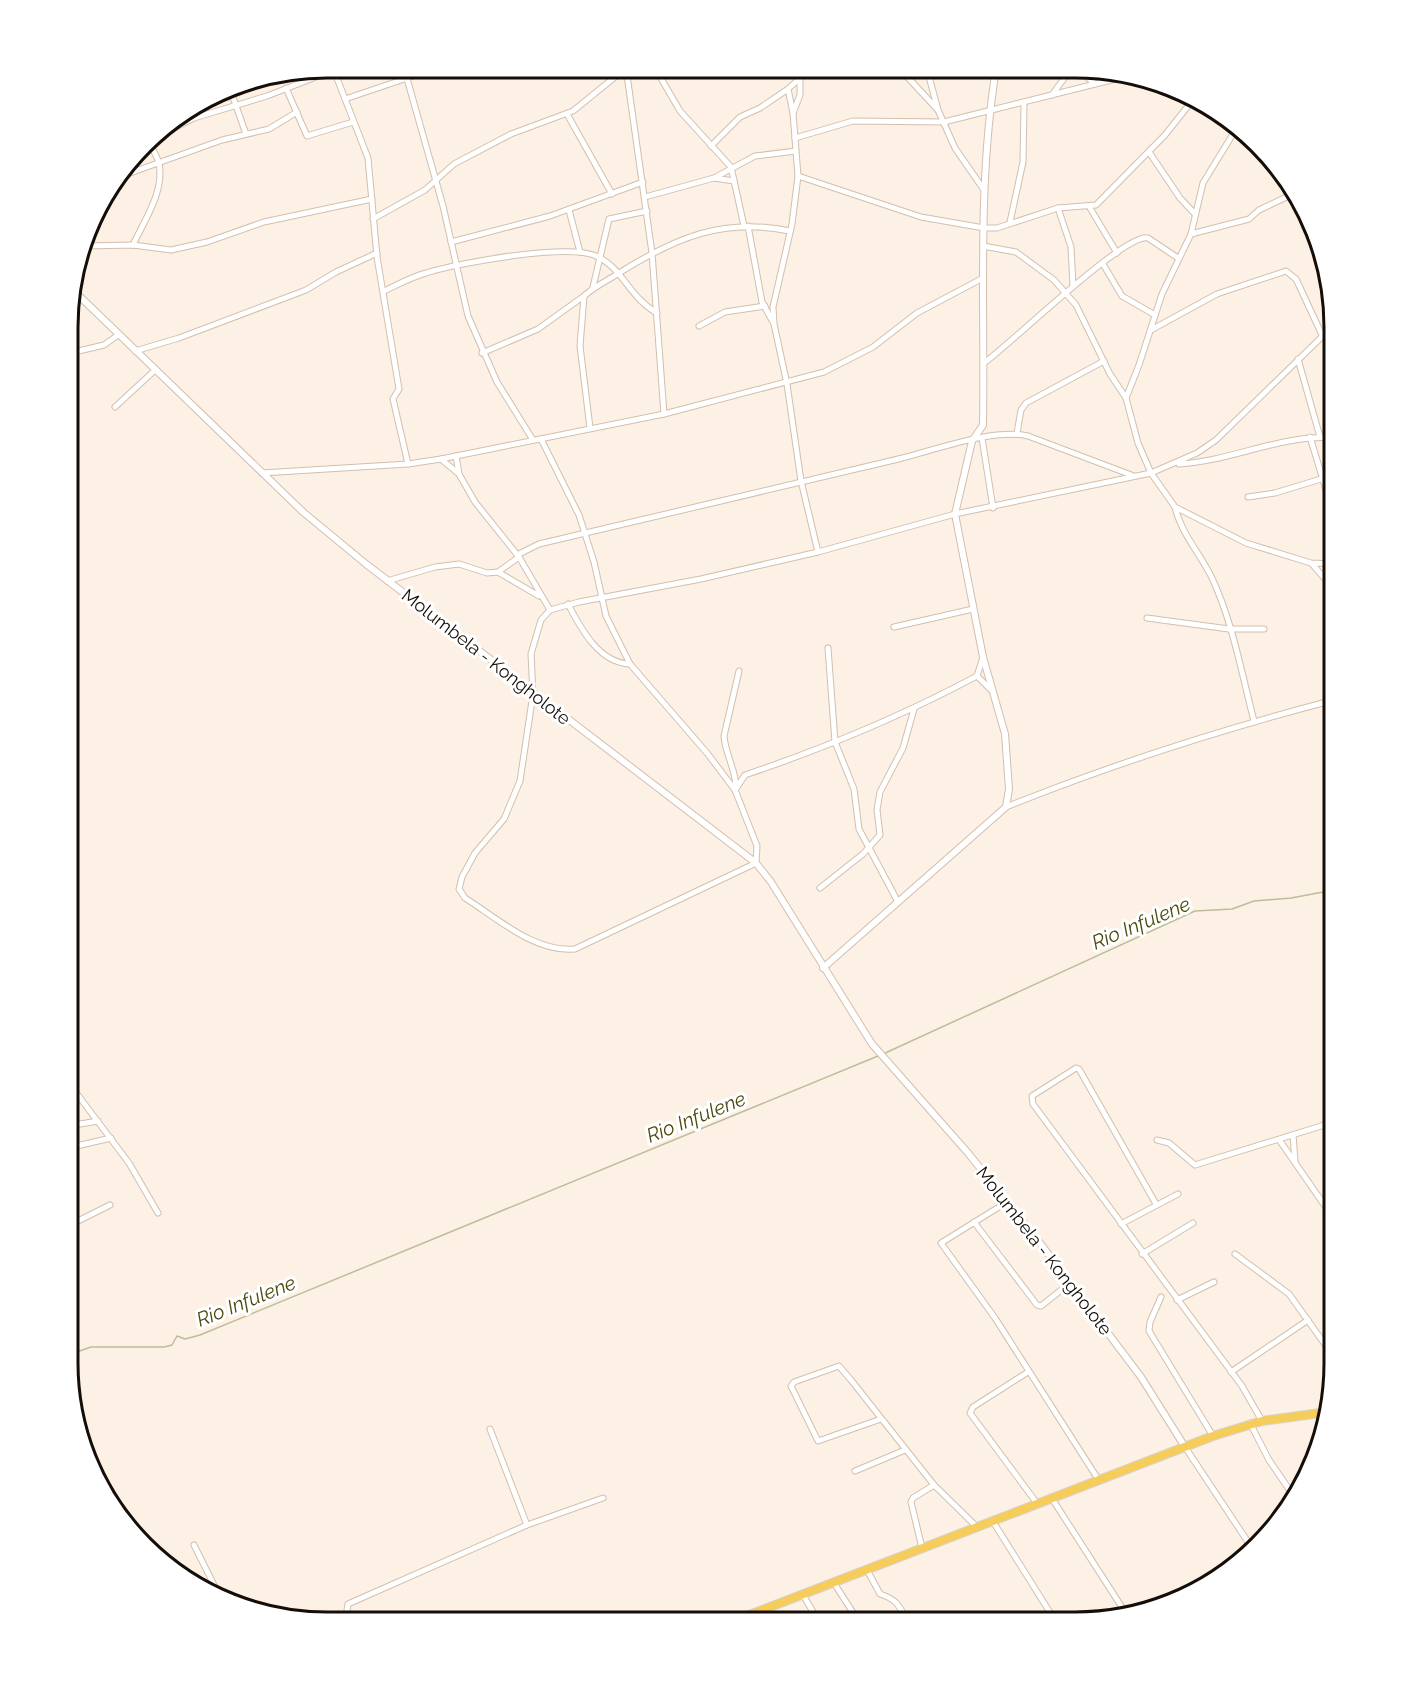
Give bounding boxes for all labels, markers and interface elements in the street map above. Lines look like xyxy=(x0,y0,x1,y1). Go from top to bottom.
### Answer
street label: Molumbela - Kongholote xyxy=(398,584,575,729)
water label: Rio Infulene xyxy=(1088,891,1194,955)
water label: Rio Infulene xyxy=(643,1086,749,1148)
street label: Molumbela - Kongholote xyxy=(972,1162,1117,1339)
water label: Rio Infulene xyxy=(193,1270,299,1332)

